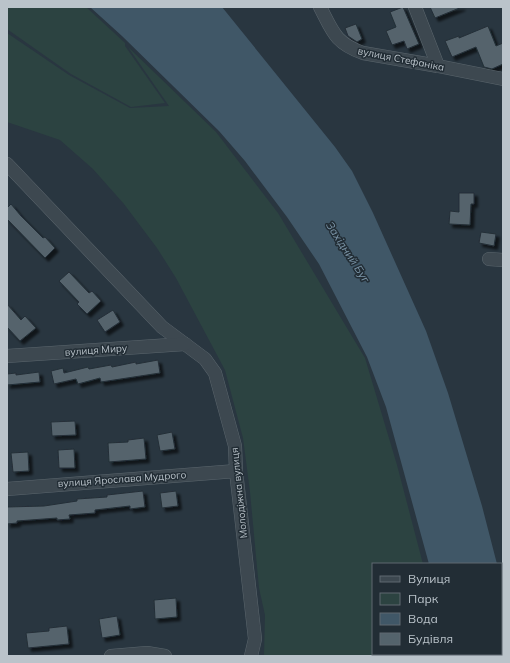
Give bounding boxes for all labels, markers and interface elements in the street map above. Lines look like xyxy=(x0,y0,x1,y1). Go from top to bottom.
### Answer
street label: вулиця Стефаніка xyxy=(357,44,445,74)
water label: Західний Буг xyxy=(323,219,374,286)
street label: вулиця Миру xyxy=(64,341,128,359)
street label: Молодіжна вулиця xyxy=(228,447,250,539)
street label: вулиця Ярослава Мудрого xyxy=(57,468,187,490)
legend xyxy=(372,563,502,655)
text: Вулиця xyxy=(408,571,450,586)
text: Парк xyxy=(408,591,439,606)
text: Вода xyxy=(408,611,438,626)
text: Будівля xyxy=(408,631,453,646)

